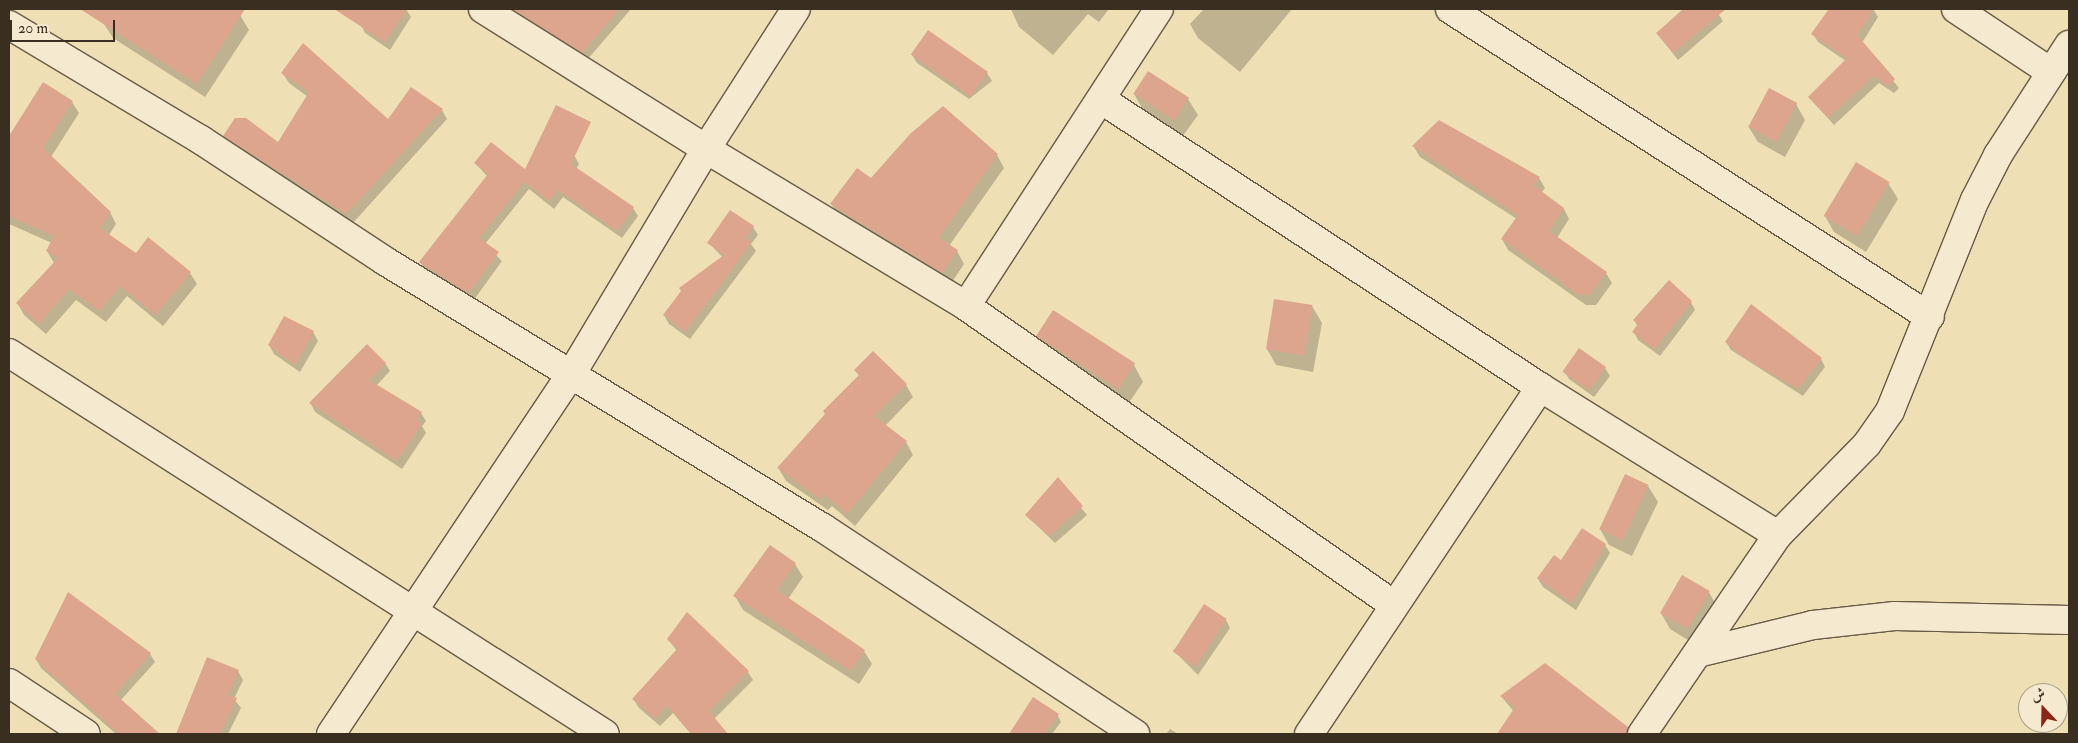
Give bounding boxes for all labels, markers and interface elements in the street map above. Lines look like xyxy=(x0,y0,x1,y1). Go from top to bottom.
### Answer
scale bar xyxy=(12,10,118,42)
text: 20 m xyxy=(18,19,48,38)
north arrow xyxy=(2018,683,2068,733)
text: ش xyxy=(2028,684,2047,705)

